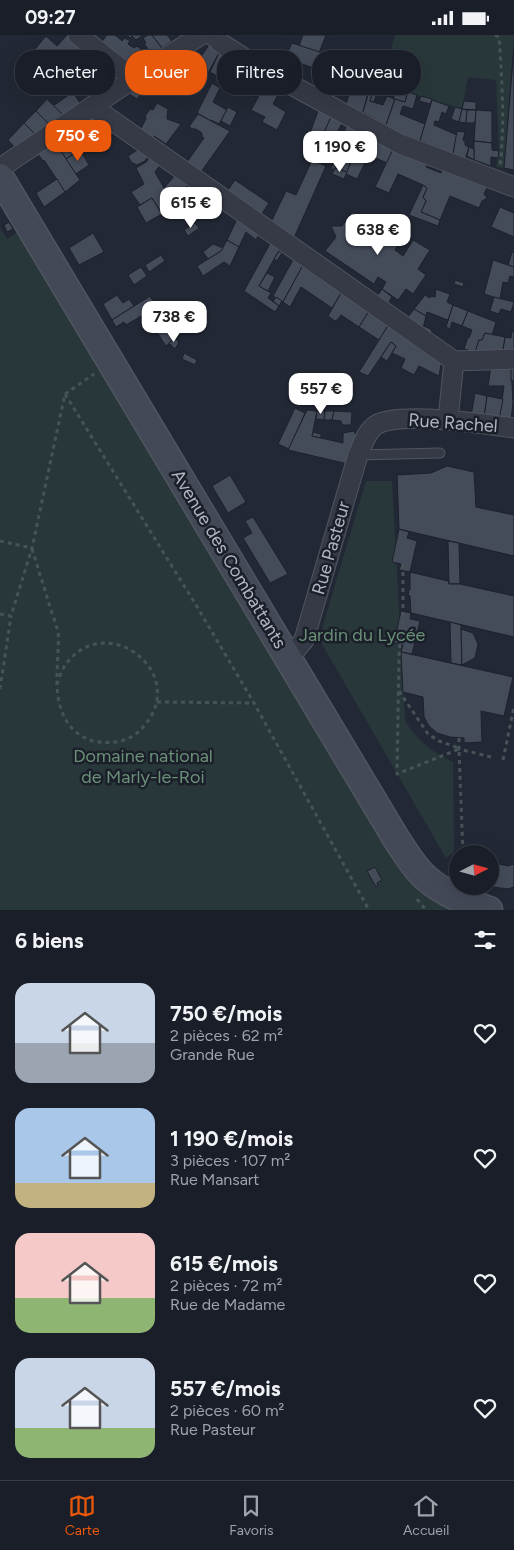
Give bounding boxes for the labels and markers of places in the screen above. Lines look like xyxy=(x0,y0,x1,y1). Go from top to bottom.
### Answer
pin: 750 € xyxy=(43,119,113,162)
pin: 1 190 € xyxy=(294,131,386,173)
pin: 615 € xyxy=(156,187,226,229)
pin: 638 € xyxy=(343,213,413,256)
pin: 738 € xyxy=(139,301,209,343)
pin: 557 € xyxy=(286,373,356,415)

